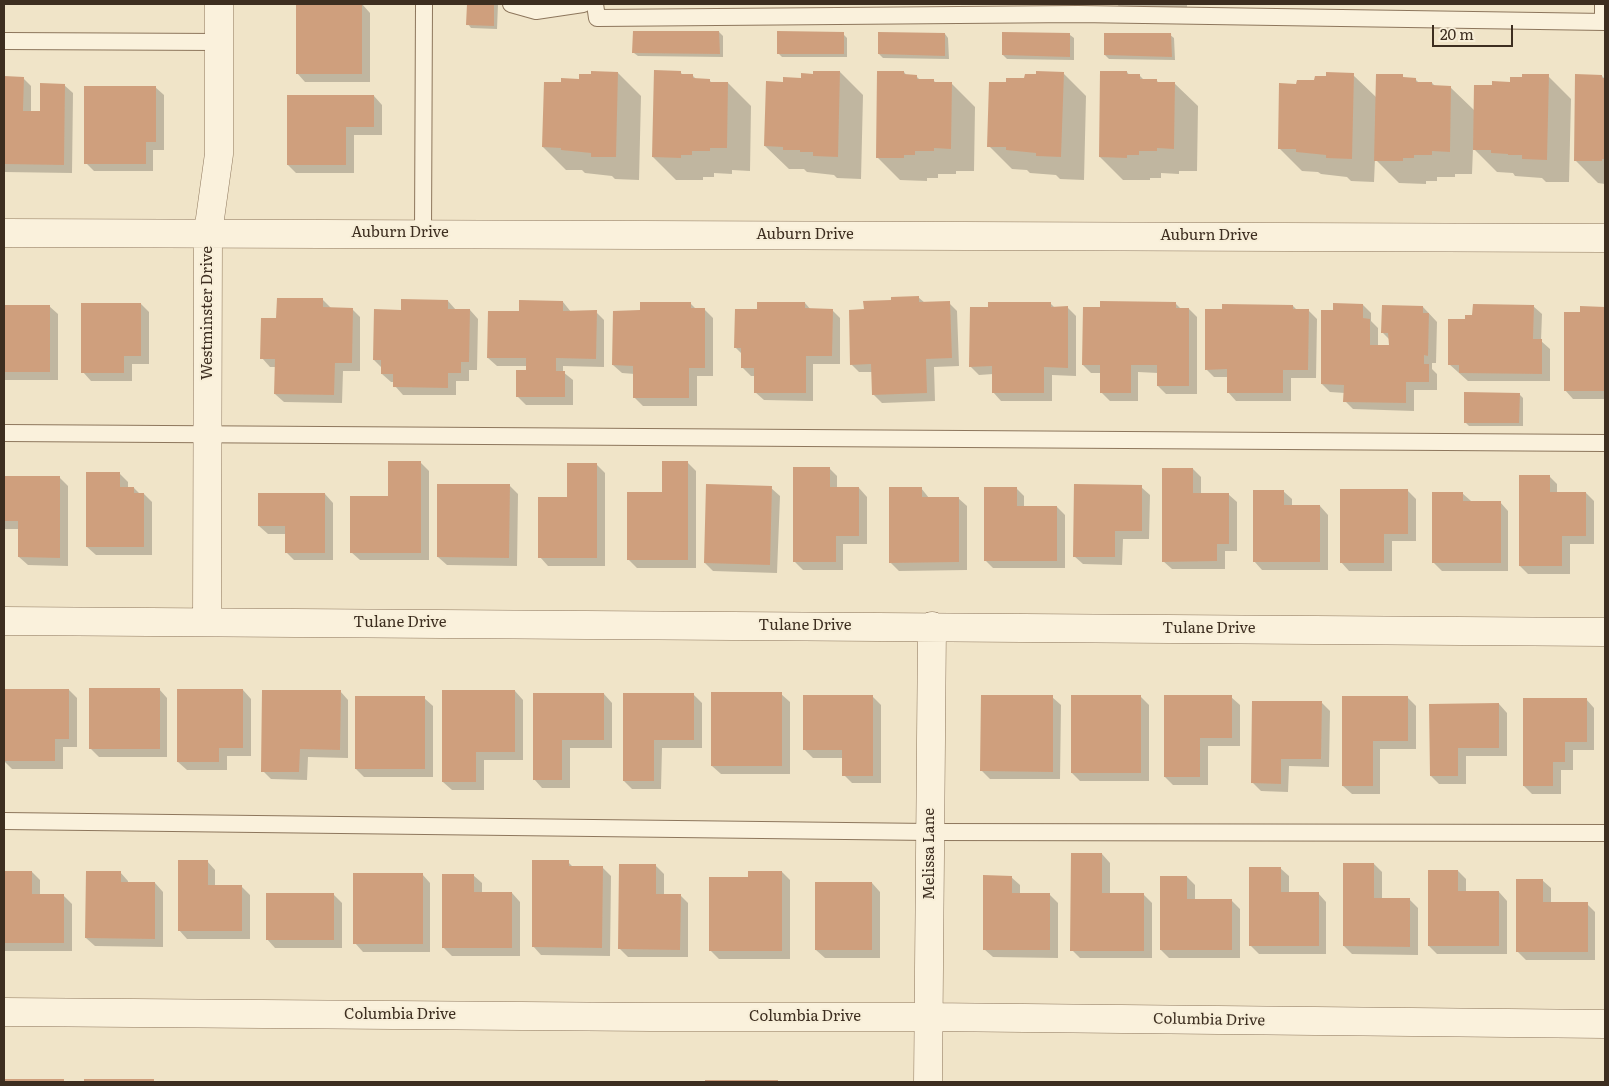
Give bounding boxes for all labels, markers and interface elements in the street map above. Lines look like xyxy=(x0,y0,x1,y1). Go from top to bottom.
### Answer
scale bar xyxy=(1434,15,1515,47)
text: 20 m xyxy=(1440,22,1474,45)
street label: Auburn Drive xyxy=(351,224,449,242)
street label: Auburn Drive xyxy=(756,226,854,244)
street label: Auburn Drive xyxy=(1160,227,1258,245)
street label: Westminster Drive xyxy=(199,246,217,380)
street label: Tulane Drive xyxy=(353,614,447,632)
street label: Tulane Drive xyxy=(758,617,852,635)
street label: Tulane Drive xyxy=(1162,620,1256,638)
street label: Melissa Lane xyxy=(921,808,939,900)
street label: Columbia Drive xyxy=(344,1006,456,1024)
street label: Columbia Drive xyxy=(749,1008,861,1026)
street label: Columbia Drive xyxy=(1153,1010,1265,1030)

